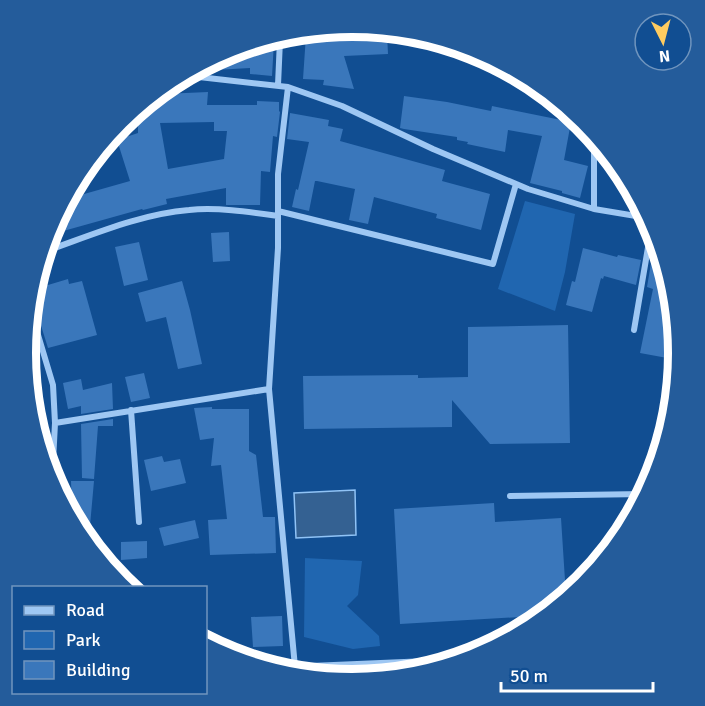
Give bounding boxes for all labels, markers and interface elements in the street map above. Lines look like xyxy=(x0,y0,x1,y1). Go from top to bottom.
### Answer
north arrow xyxy=(633,12,693,72)
text: N xyxy=(658,45,671,66)
legend xyxy=(12,586,207,694)
text: Road xyxy=(66,599,105,621)
text: Park xyxy=(66,629,101,651)
scale bar xyxy=(501,655,652,693)
text: Building xyxy=(66,659,130,681)
text: 50 m xyxy=(510,665,548,687)

